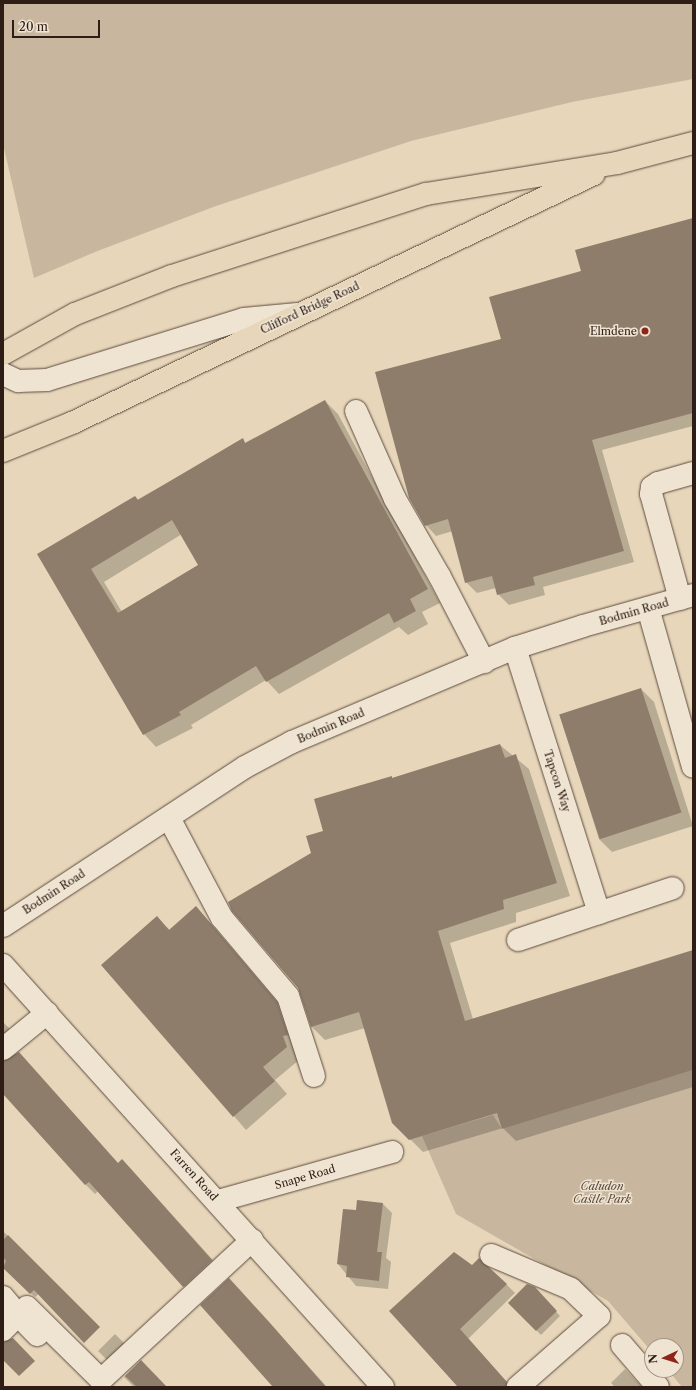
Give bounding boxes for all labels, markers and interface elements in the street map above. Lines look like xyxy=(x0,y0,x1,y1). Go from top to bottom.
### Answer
scale bar xyxy=(14,12,102,38)
text: 20 m xyxy=(19,19,48,34)
street label: Clifford Bridge Road xyxy=(258,279,362,337)
place label: Elmdene xyxy=(590,324,637,338)
marker: Elmdene xyxy=(640,326,650,336)
street label: Bodmin Road xyxy=(598,596,670,628)
street label: Bodmin Road xyxy=(295,706,367,746)
street label: Tapcon Way xyxy=(541,748,573,814)
street label: Bodmin Road xyxy=(20,867,88,917)
street label: Farren Road xyxy=(167,1146,221,1204)
street label: Snape Road xyxy=(273,1162,337,1192)
park label: Caludon Castle Park xyxy=(573,1180,631,1206)
north arrow xyxy=(644,1338,684,1378)
text: N xyxy=(646,1354,660,1364)

